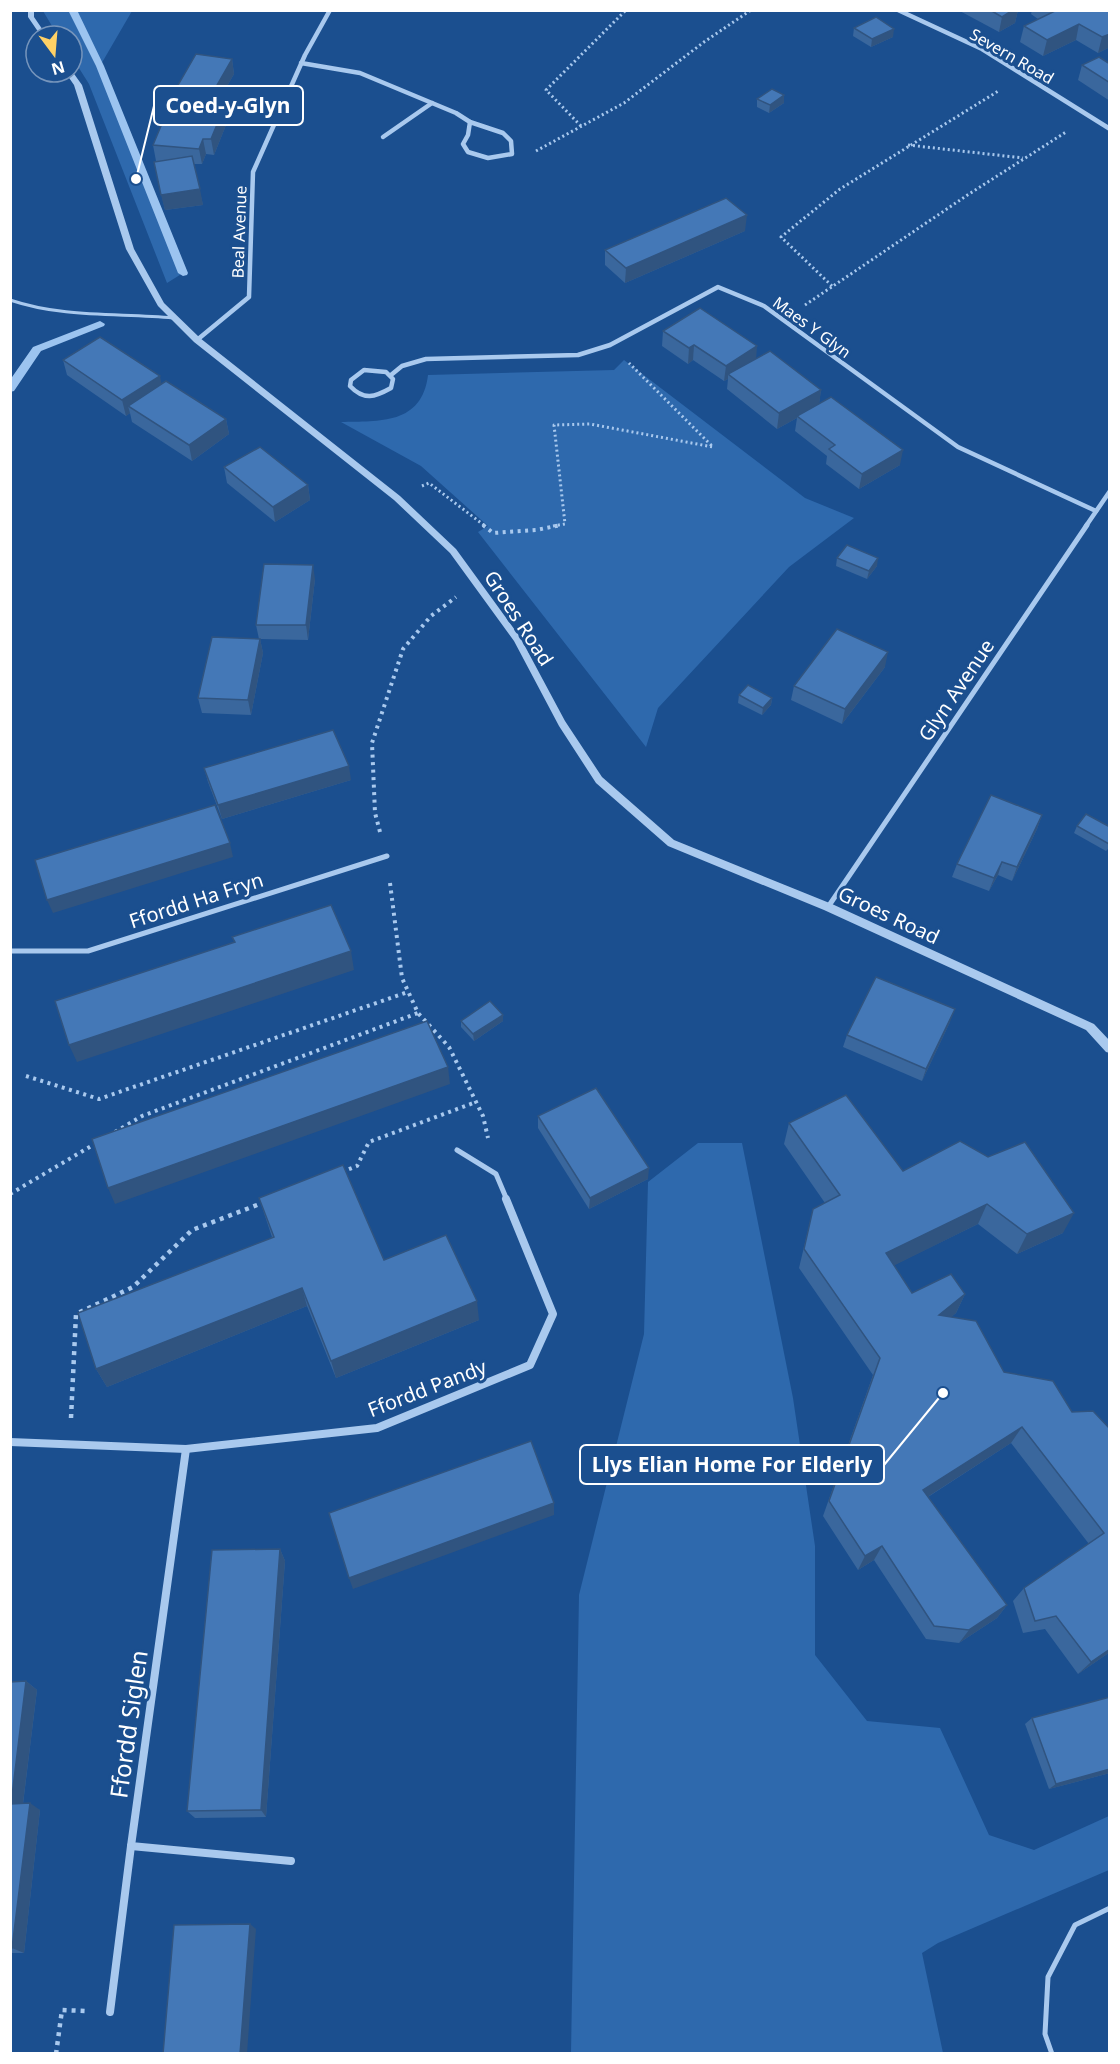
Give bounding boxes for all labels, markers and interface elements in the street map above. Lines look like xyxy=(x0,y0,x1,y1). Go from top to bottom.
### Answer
street label: Severn Road xyxy=(966,23,1058,89)
north arrow xyxy=(24,24,84,84)
text: N xyxy=(49,56,67,81)
callout: Coed-y-Glyn xyxy=(154,86,303,125)
text: Coed-y-Glyn xyxy=(166,91,290,119)
street label: Beal Avenue xyxy=(226,185,252,279)
street label: Maes Y Glyn xyxy=(769,291,855,363)
street label: Groes Road xyxy=(478,565,560,671)
street label: Glyn Avenue xyxy=(912,634,1000,746)
street label: Ffordd Ha Fryn xyxy=(126,866,266,934)
street label: Groes Road xyxy=(834,880,944,950)
street label: Ffordd Pandy xyxy=(364,1353,491,1423)
callout: Llys Elian Home For Elderly xyxy=(580,1445,884,1484)
text: Llys Elian Home For Elderly xyxy=(592,1450,872,1478)
street label: Ffordd Siglen xyxy=(101,1648,155,1800)

